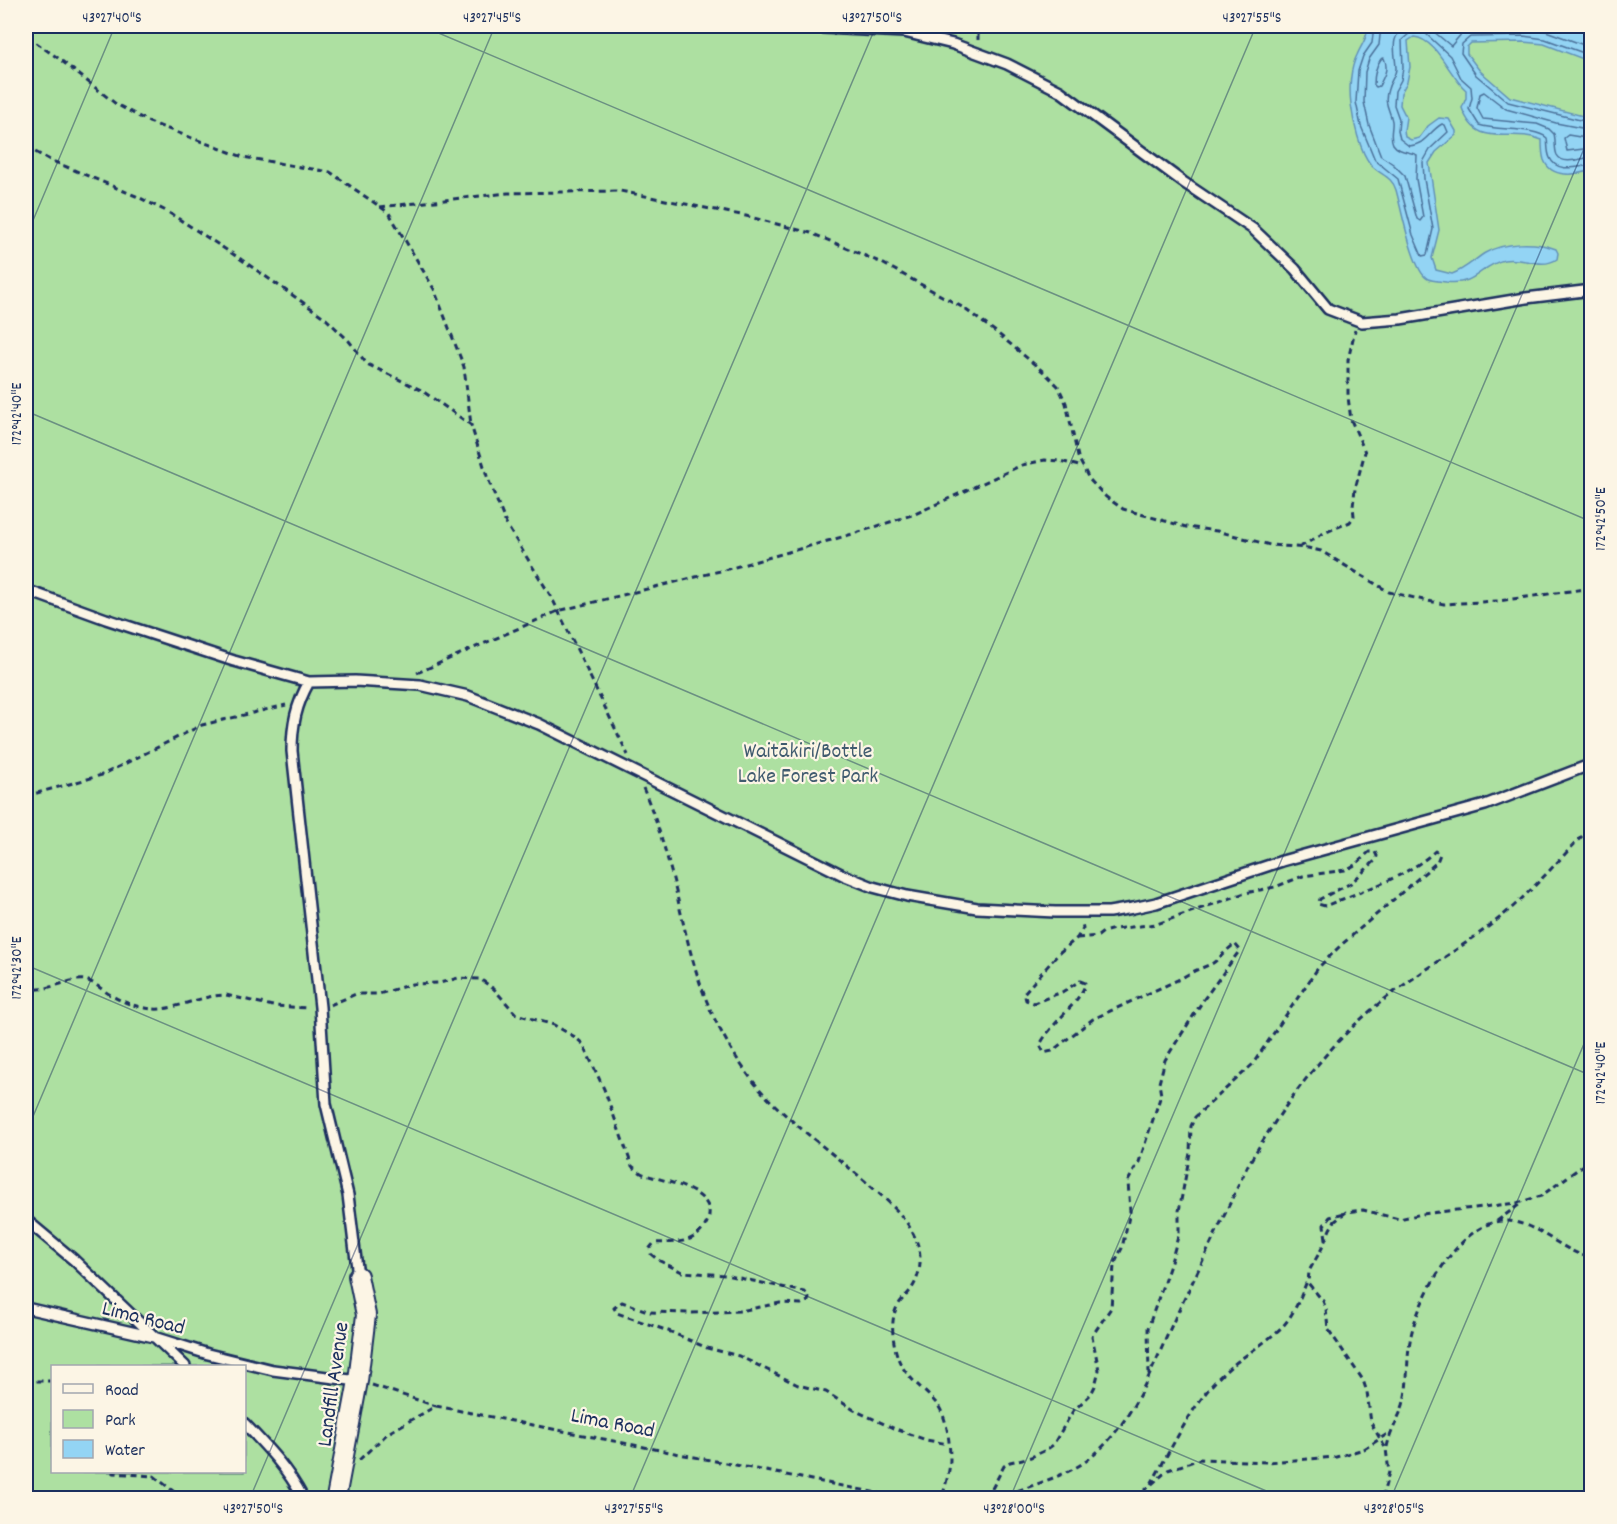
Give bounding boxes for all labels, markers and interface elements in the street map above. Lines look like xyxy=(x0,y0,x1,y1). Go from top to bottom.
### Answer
text: 43°27'40"S xyxy=(82,8,142,30)
text: 43°27'45"S xyxy=(463,8,521,30)
text: 43°27'50"S xyxy=(842,8,902,30)
text: 43°27'55"S xyxy=(1223,8,1281,30)
text: 172°42'40"E xyxy=(7,382,29,445)
text: 172°42'50"E xyxy=(1591,487,1613,551)
park label: Waitākiri/Bottle Lake Forest Park xyxy=(738,737,878,793)
text: 172°42'30"E xyxy=(7,936,29,1000)
text: 172°42'40"E xyxy=(1591,1041,1613,1104)
street label: Lima Road xyxy=(98,1294,188,1345)
street label: Landfill Avenue xyxy=(310,1320,359,1449)
legend xyxy=(51,1365,246,1473)
text: Road xyxy=(105,1379,139,1404)
street label: Lima Road xyxy=(568,1401,657,1448)
text: Park xyxy=(105,1409,136,1434)
text: Water xyxy=(105,1439,145,1464)
text: 43°27'50"S xyxy=(223,1499,283,1521)
text: 43°27'55"S xyxy=(605,1499,663,1521)
text: 43°28'00"S xyxy=(983,1499,1045,1521)
text: 43°28'05"S xyxy=(1364,1499,1424,1521)

